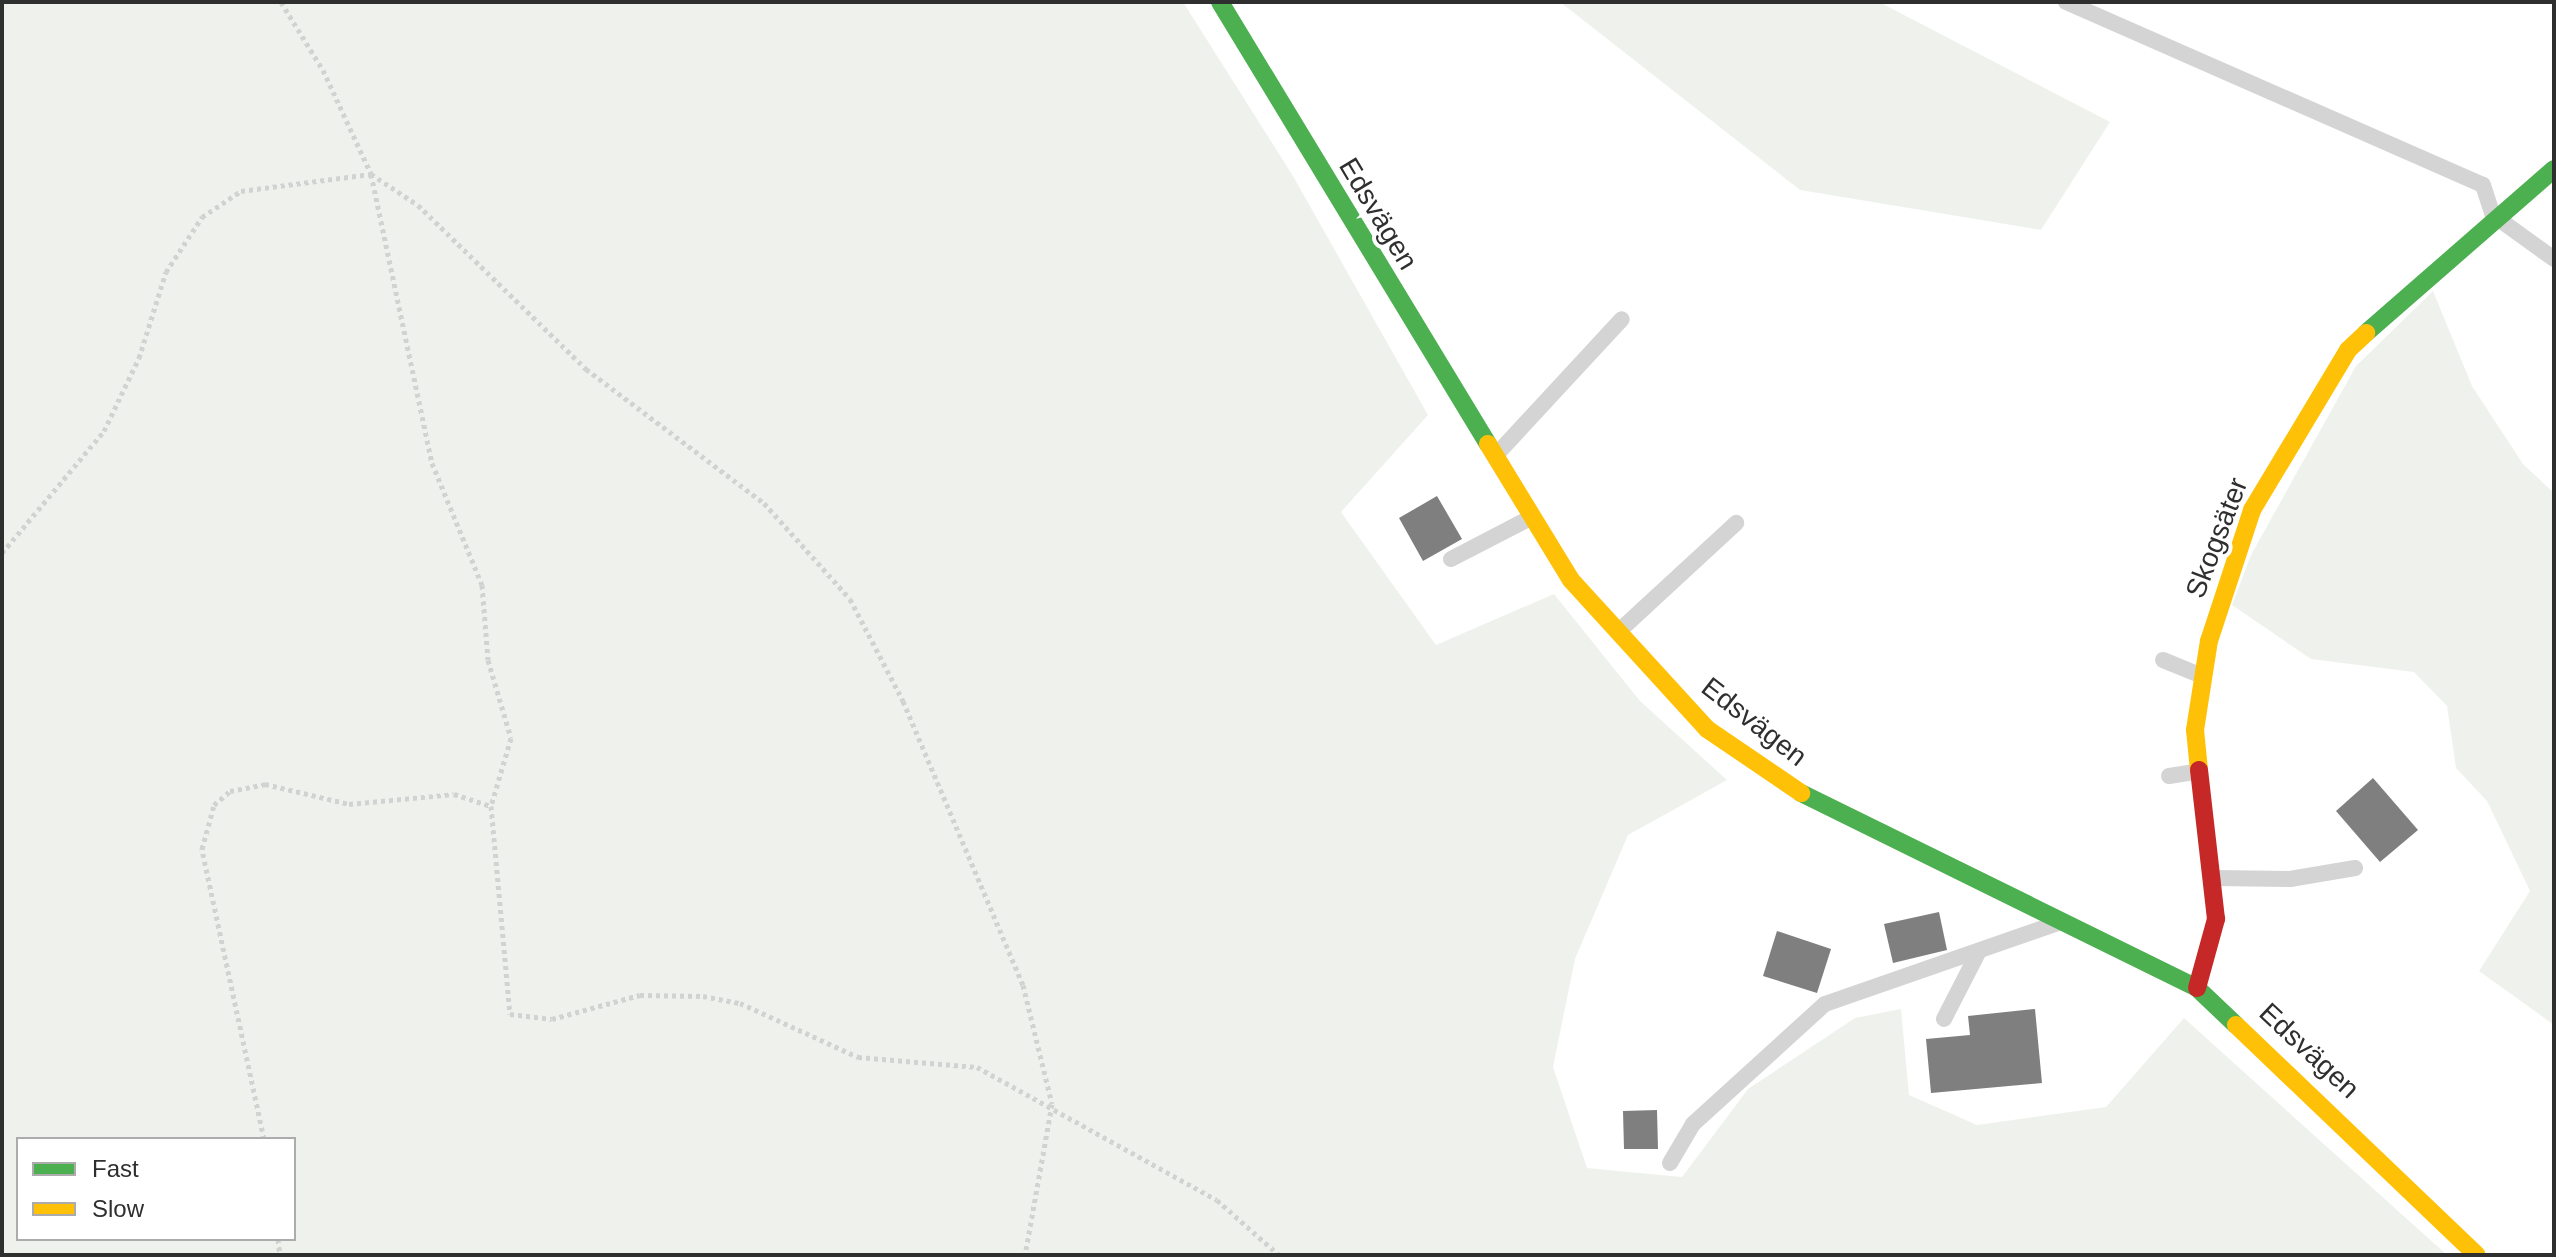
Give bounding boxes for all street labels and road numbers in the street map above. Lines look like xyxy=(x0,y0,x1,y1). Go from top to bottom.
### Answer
street label: Edsvägen xyxy=(1332,152,1424,276)
street label: Skogsäter xyxy=(2179,473,2255,603)
street label: Edsvägen xyxy=(1695,670,1813,774)
street label: Edsvägen xyxy=(2252,996,2366,1106)

